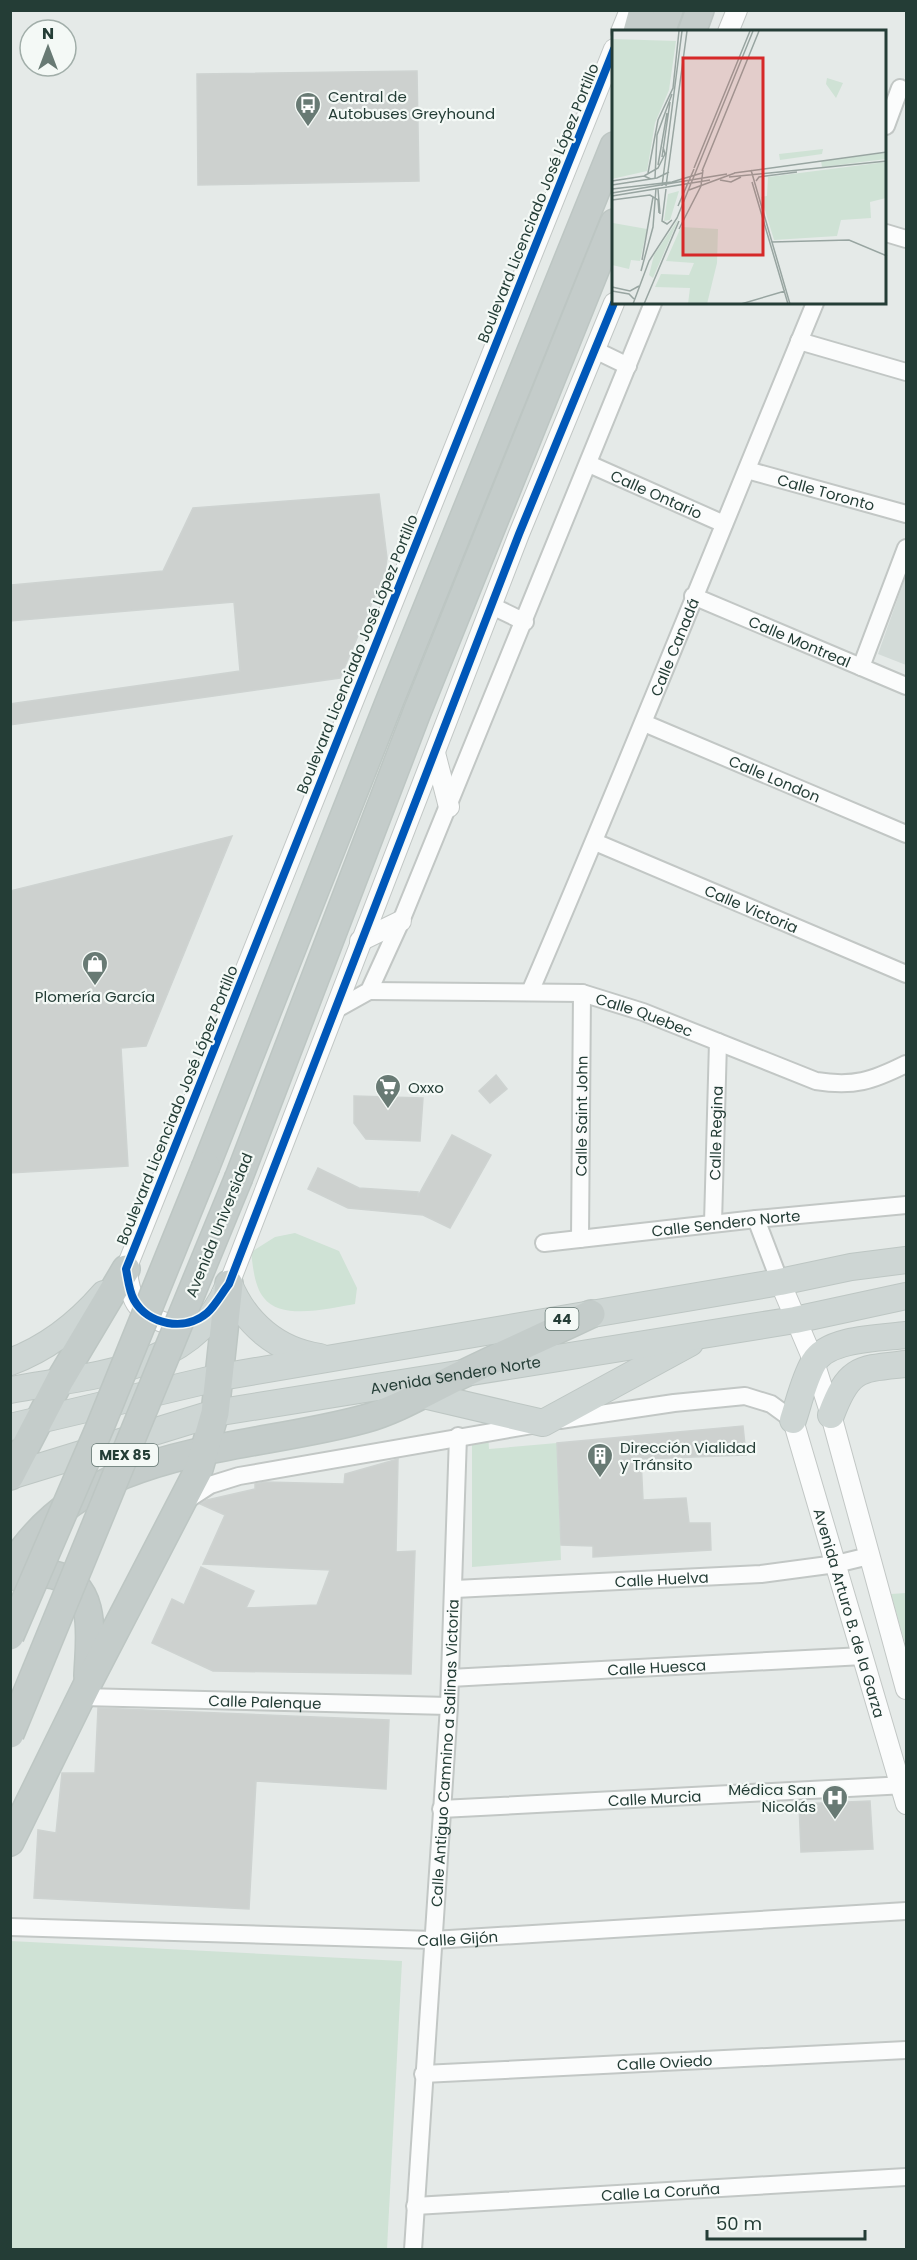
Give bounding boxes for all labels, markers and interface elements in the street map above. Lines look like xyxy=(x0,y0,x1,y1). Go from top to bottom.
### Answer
north arrow xyxy=(18,18,78,78)
text: N xyxy=(42,22,54,45)
inset map xyxy=(612,30,887,304)
street label: Boulevard Licenciado José López Portillo xyxy=(472,60,604,346)
place label: Central de Autobuses Greyhound xyxy=(328,86,495,124)
bus stop icon: Central de Autobuses Greyhound xyxy=(293,90,323,128)
street label: Calle Ontario xyxy=(607,464,706,524)
street label: Calle Toronto xyxy=(775,468,877,515)
street label: Boulevard Licenciado José López Portillo xyxy=(291,511,423,797)
street label: Calle Canadá xyxy=(645,595,704,699)
street label: Calle Montreal xyxy=(746,610,854,672)
street label: Calle London xyxy=(726,750,824,807)
street label: Calle Victoria xyxy=(701,879,802,938)
shop icon: Plomería García xyxy=(80,949,110,987)
street label: Boulevard Licenciado José López Portillo xyxy=(111,962,243,1248)
place label: Plomería García xyxy=(35,986,155,1007)
street label: Calle Quebec xyxy=(593,987,696,1041)
street label: Calle Saint John xyxy=(570,1055,592,1177)
supermarket icon: Oxxo xyxy=(373,1072,403,1110)
place label: Oxxo xyxy=(408,1077,444,1098)
street label: Calle Regina xyxy=(704,1086,727,1181)
street label: Avenida Universidad xyxy=(180,1150,258,1300)
street label: Calle Sendero Norte xyxy=(650,1204,801,1241)
road number: 44 xyxy=(546,1308,578,1330)
street label: Avenida Sendero Norte xyxy=(369,1350,542,1398)
place label: Dirección Vialidad y Tránsito xyxy=(620,1437,756,1475)
building icon: Dirección Vialidad y Tránsito xyxy=(585,1441,615,1479)
road number: MEX 85 xyxy=(92,1444,158,1466)
street label: Avenida Arturo B. de la Garza xyxy=(809,1505,891,1720)
street label: Calle Huelva xyxy=(614,1566,709,1592)
street label: Calle Antiguo Camnino a Salinas Victoria xyxy=(425,1599,463,1907)
street label: Calle Huesca xyxy=(607,1654,707,1680)
street label: Calle Palenque xyxy=(208,1690,322,1713)
place label: Médica San Nicolás xyxy=(728,1779,816,1817)
hospital icon: Médica San Nicolás xyxy=(820,1783,850,1821)
street label: Calle Murcia xyxy=(607,1785,702,1811)
street label: Calle Gijón xyxy=(417,1926,499,1951)
street label: Calle Oviedo xyxy=(617,2049,713,2075)
street label: Calle La Coruña xyxy=(600,2177,721,2205)
scale bar xyxy=(707,2203,864,2241)
text: 50 m xyxy=(716,2211,762,2236)

